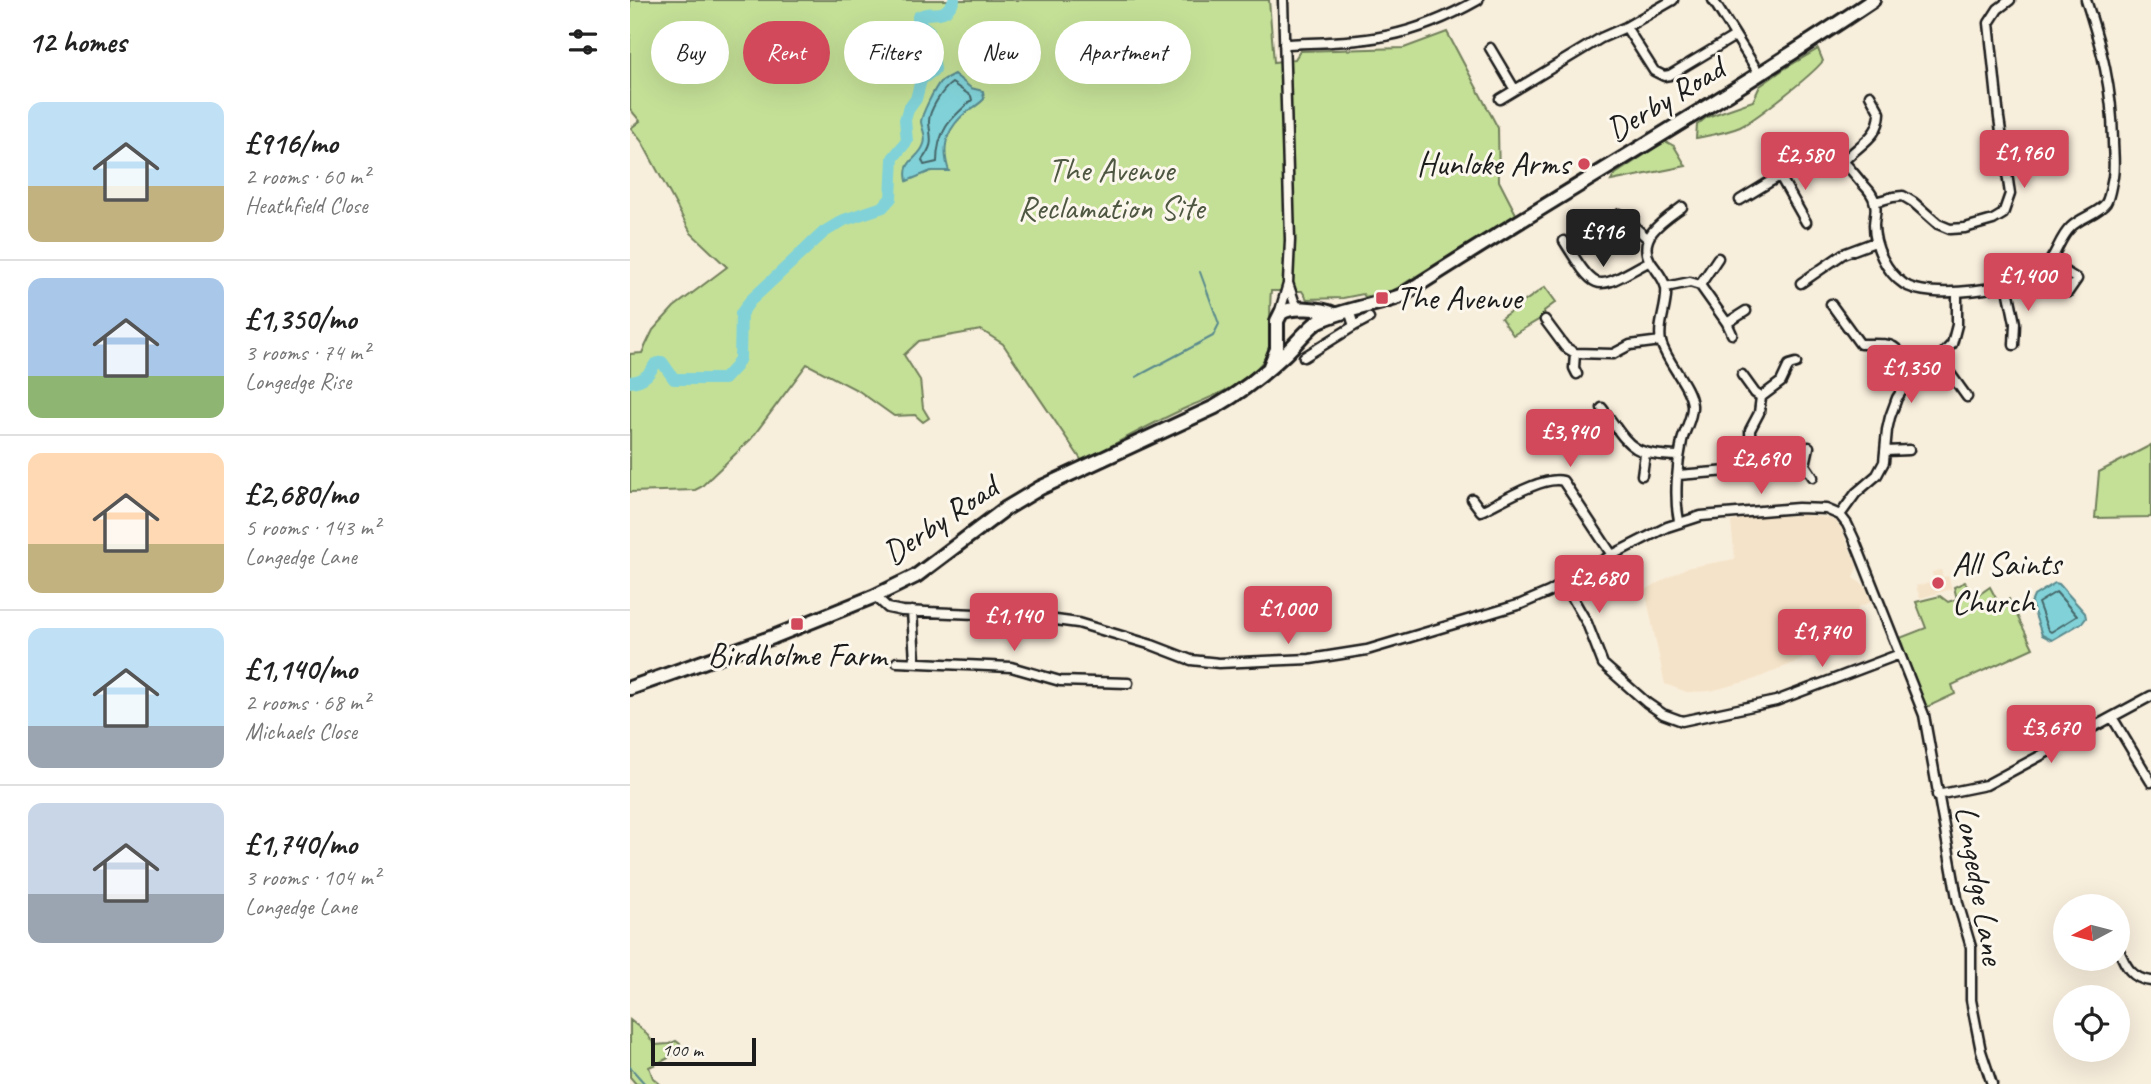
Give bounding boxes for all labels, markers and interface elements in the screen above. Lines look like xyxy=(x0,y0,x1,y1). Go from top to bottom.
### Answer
chip: Buy xyxy=(651,21,729,84)
chip: Rent xyxy=(743,21,830,84)
chip: Filters xyxy=(844,21,944,84)
chip: New xyxy=(958,21,1041,84)
chip: Apartment xyxy=(1055,21,1191,84)
text: 12 homes xyxy=(28,23,126,61)
icon: filters xyxy=(564,23,602,61)
street label: Derby Road xyxy=(1598,45,1736,151)
text: £916/mo xyxy=(245,124,338,162)
icon: home xyxy=(84,130,168,214)
pin: £1,960 xyxy=(1967,130,2081,190)
pin: £2,580 xyxy=(1748,132,1862,192)
text: £1,960 xyxy=(1996,138,2052,167)
text: £2,580 xyxy=(1777,140,1833,169)
place label: Hunloke Arms xyxy=(1417,143,1573,185)
park label: The Avenue Reclamation Site xyxy=(1018,149,1206,229)
marker: Hunloke Arms xyxy=(1576,156,1592,172)
text: 2 rooms · 60 m² xyxy=(245,162,369,191)
text: Heathfield Close xyxy=(245,191,367,220)
pin: £916 xyxy=(1562,210,1644,269)
text: £916 xyxy=(1582,217,1624,246)
pin: £1,400 xyxy=(1971,254,2085,313)
text: £1,400 xyxy=(2000,261,2056,290)
place label: The Avenue xyxy=(1396,277,1524,319)
marker: The Avenue xyxy=(1374,290,1390,306)
text: £1,350/mo xyxy=(245,300,356,338)
icon: home xyxy=(84,306,168,390)
text: 3 rooms · 74 m² xyxy=(245,338,369,367)
pin: £1,350 xyxy=(1854,346,1968,405)
text: £1,350 xyxy=(1883,353,1939,382)
text: Longedge Rise xyxy=(245,367,351,396)
pin: £3,940 xyxy=(1513,410,1627,469)
text: £3,940 xyxy=(1542,417,1598,446)
pin: £2,690 xyxy=(1704,436,1818,496)
text: £2,690 xyxy=(1733,444,1789,473)
street label: Derby Road xyxy=(874,463,1010,574)
text: £2,680/mo xyxy=(245,475,358,513)
icon: home xyxy=(84,481,168,565)
text: 5 rooms · 143 m² xyxy=(245,513,380,542)
text: Longedge Lane xyxy=(245,542,357,571)
place label: All Saints Church xyxy=(1952,543,2064,623)
pin: £2,680 xyxy=(1542,556,1656,615)
text: £2,680 xyxy=(1571,563,1627,592)
marker: All Saints Church xyxy=(1930,575,1946,591)
pin: £1,000 xyxy=(1231,586,1345,646)
pin: £1,140 xyxy=(957,594,1071,653)
text: £1,000 xyxy=(1260,594,1316,623)
text: £1,140 xyxy=(986,601,1042,630)
pin: £1,740 xyxy=(1765,610,1879,669)
marker: Birdholme Farm xyxy=(789,616,805,632)
text: £1,740 xyxy=(1794,617,1850,646)
place label: Birdholme Farm xyxy=(708,634,889,676)
text: £1,140/mo xyxy=(245,650,357,688)
icon: home xyxy=(84,656,168,740)
text: 2 rooms · 68 m² xyxy=(245,688,369,717)
pin: £3,670 xyxy=(1994,706,2108,765)
text: £3,670 xyxy=(2023,713,2079,742)
text: Michaels Close xyxy=(245,717,357,746)
street label: Longedge Lane xyxy=(1945,802,2015,970)
text: £1,740/mo xyxy=(245,825,357,863)
icon: home xyxy=(84,831,168,915)
text: 3 rooms · 104 m² xyxy=(245,863,380,892)
text: Longedge Lane xyxy=(245,892,357,921)
north arrow xyxy=(2053,894,2130,971)
map controls xyxy=(2053,894,2130,1062)
button: locate xyxy=(2053,985,2130,1062)
scale bar xyxy=(651,1035,756,1067)
text: 100 m xyxy=(662,1038,703,1062)

